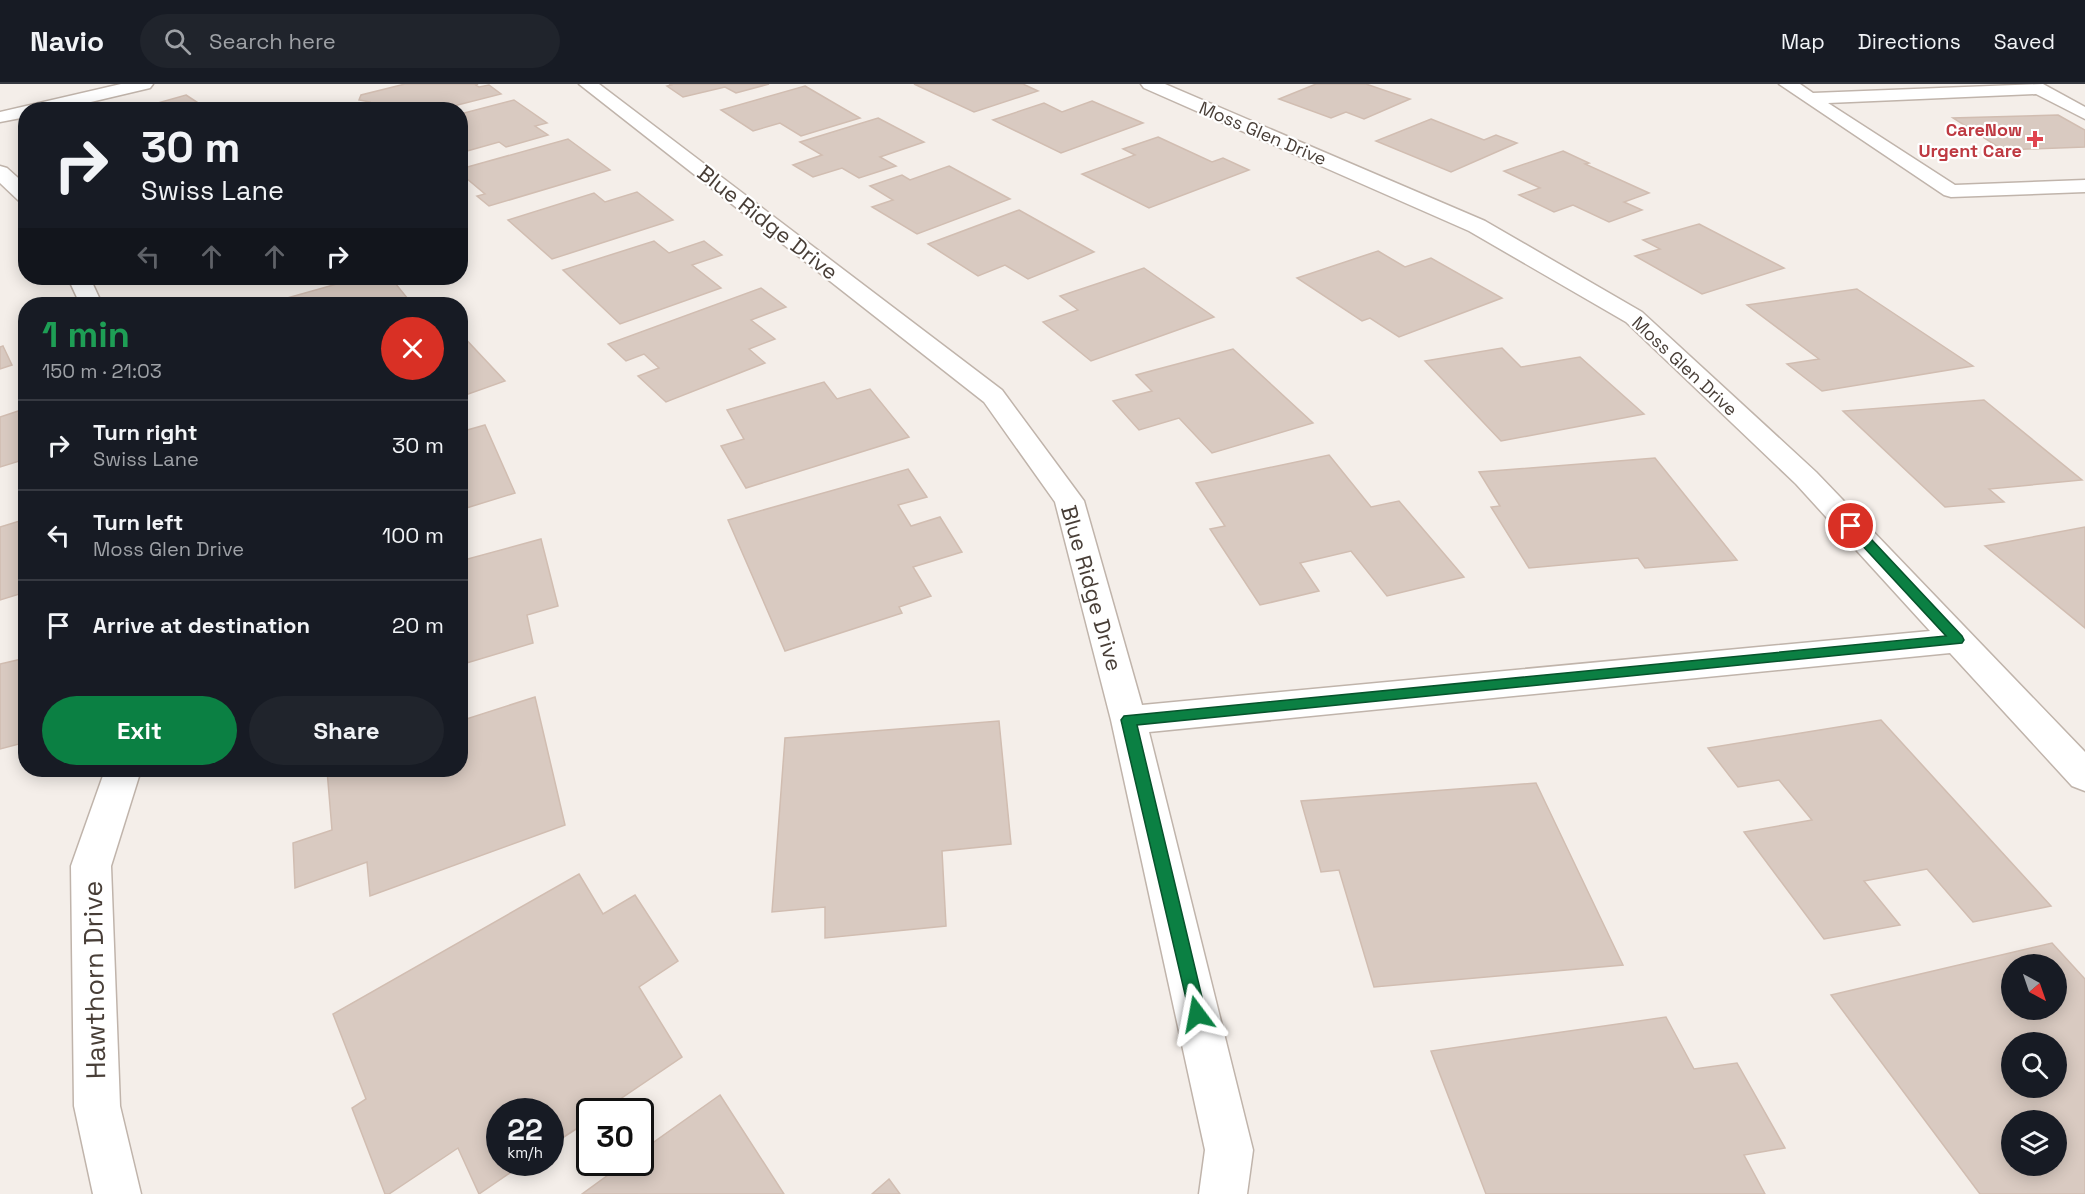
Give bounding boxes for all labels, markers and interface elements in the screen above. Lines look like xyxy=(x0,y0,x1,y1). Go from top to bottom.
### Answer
search box xyxy=(140,14,560,68)
text: Navio xyxy=(30,23,104,59)
icon: search xyxy=(161,25,194,58)
text: Search here xyxy=(209,27,336,55)
text: Map xyxy=(1781,28,1825,55)
text: Directions xyxy=(1858,28,1961,55)
text: Saved xyxy=(1994,28,2055,55)
street label: Moss Glen Drive xyxy=(1196,96,1330,170)
place label: CareNow Urgent Care xyxy=(1918,118,2022,162)
text: 30 m xyxy=(141,121,240,174)
icon: right xyxy=(42,126,120,204)
marker: CareNow Urgent Care xyxy=(2026,130,2044,148)
street label: Blue Ridge Drive xyxy=(692,158,844,286)
text: Swiss Lane xyxy=(141,173,284,208)
icon: left xyxy=(132,240,165,273)
icon: ahead xyxy=(195,240,228,273)
icon: ahead xyxy=(258,240,291,273)
icon: right xyxy=(321,240,354,273)
street label: Moss Glen Drive xyxy=(1627,311,1743,421)
text: 1 min xyxy=(42,312,130,358)
button: close xyxy=(381,317,444,380)
text: 150 m · 21:03 xyxy=(42,358,162,384)
text: Turn right xyxy=(93,418,198,446)
icon: right xyxy=(42,429,75,462)
text: 30 m xyxy=(392,431,444,459)
text: Swiss Lane xyxy=(93,446,199,472)
pin xyxy=(1825,500,1876,551)
street label: Blue Ridge Drive xyxy=(1055,502,1129,674)
text: Turn left xyxy=(93,508,183,536)
icon: arrive xyxy=(1834,509,1867,542)
icon: left xyxy=(42,519,75,552)
text: 100 m xyxy=(382,521,444,549)
text: Moss Glen Drive xyxy=(93,536,244,562)
icon: arrive xyxy=(42,609,75,642)
text: Arrive at destination xyxy=(93,611,310,639)
text: 20 m xyxy=(392,611,444,639)
button: Exit xyxy=(42,696,237,765)
button: Share xyxy=(249,696,444,765)
street label: Hawthorn Drive xyxy=(75,880,113,1080)
north arrow xyxy=(2001,954,2067,1020)
map controls xyxy=(2001,954,2067,1176)
position arrow xyxy=(1165,982,1229,1046)
button: search xyxy=(2001,1032,2067,1098)
speed limit sign: 30 xyxy=(576,1098,654,1176)
text: 22 xyxy=(507,1110,543,1149)
button: layers xyxy=(2001,1110,2067,1176)
text: km/h xyxy=(507,1143,543,1162)

